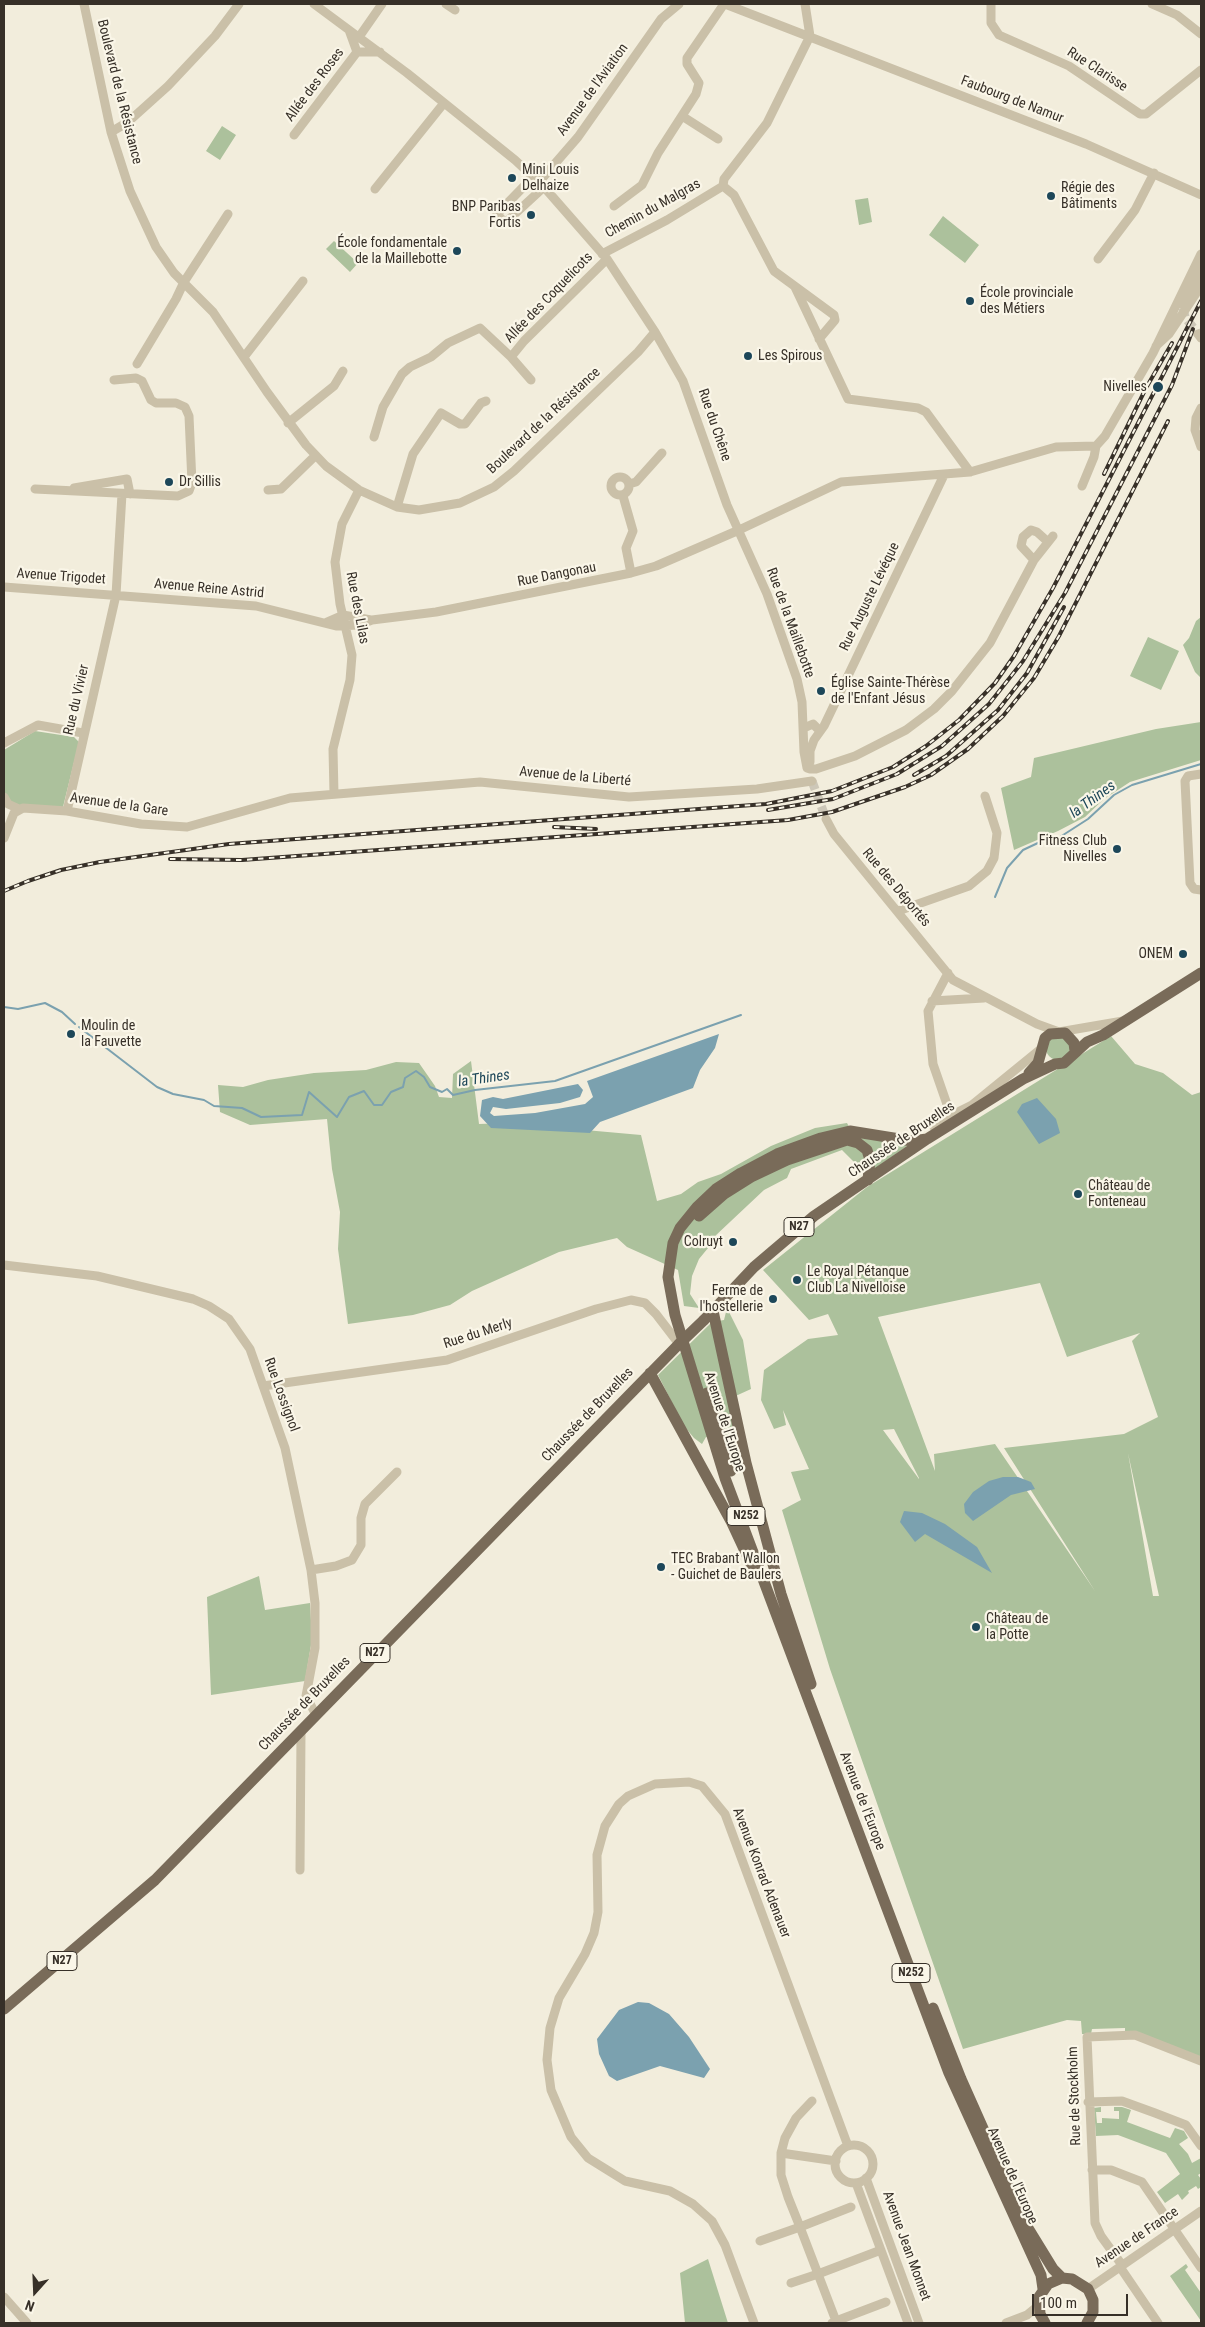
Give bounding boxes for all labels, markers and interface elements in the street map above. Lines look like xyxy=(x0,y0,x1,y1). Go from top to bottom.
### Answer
street label: Boulevard de la Résistance xyxy=(93,18,145,166)
street label: Avenue de l'Aviation xyxy=(554,41,632,139)
street label: Rue Clarisse xyxy=(1064,44,1130,96)
street label: Allée des Roses xyxy=(282,45,348,125)
street label: Faubourg de Namur xyxy=(958,73,1066,127)
place label: Mini Louis Delhaize xyxy=(522,162,579,194)
marker: Mini Louis Delhaize xyxy=(506,172,518,184)
street label: Chemin du Malgras xyxy=(602,176,704,242)
place label: Régie des Bâtiments xyxy=(1061,180,1117,212)
marker: Régie des Bâtiments xyxy=(1045,190,1057,202)
place label: BNP Paribas Fortis xyxy=(452,199,521,232)
marker: BNP Paribas Fortis xyxy=(525,209,537,221)
place label: École fondamentale de la Maillebotte xyxy=(337,235,447,268)
marker: École fondamentale de la Maillebotte xyxy=(451,245,463,257)
street label: Allée des Coquelicots xyxy=(501,249,597,347)
place label: École provinciale des Métiers xyxy=(980,285,1073,318)
marker: École provinciale des Métiers xyxy=(964,295,976,307)
place label: Les Spirous xyxy=(758,348,823,364)
marker: Les Spirous xyxy=(742,350,754,362)
street label: Boulevard de la Résistance xyxy=(484,364,604,478)
place label: Nivelles xyxy=(1103,379,1147,395)
marker: Nivelles xyxy=(1151,380,1165,394)
street label: Rue du Chêne xyxy=(694,387,734,463)
place label: Dr Sillis xyxy=(179,474,221,490)
marker: Dr Sillis xyxy=(163,476,175,488)
street label: Rue Auguste Lévéque xyxy=(836,540,904,654)
street label: Rue Dangonau xyxy=(516,559,598,591)
street label: Avenue Trigodet xyxy=(16,566,106,588)
street label: Rue de la Maillebotte xyxy=(762,566,818,680)
street label: Rue des Lilas xyxy=(342,570,372,646)
street label: Avenue Reine Astrid xyxy=(153,576,265,602)
street label: Rue du Vivier xyxy=(61,663,93,737)
place label: Église Sainte-Thérèse de l'Enfant Jésus xyxy=(831,675,950,708)
marker: Église Sainte-Thérèse de l'Enfant Jésus xyxy=(815,685,827,697)
street label: Avenue de la Liberté xyxy=(518,764,632,790)
water label: la Thines xyxy=(1067,777,1119,823)
street label: Avenue de la Gare xyxy=(69,790,169,820)
place label: Fitness Club Nivelles xyxy=(1039,833,1107,866)
marker: Fitness Club Nivelles xyxy=(1111,843,1123,855)
street label: Rue des Déportés xyxy=(858,845,934,931)
place label: ONEM xyxy=(1138,946,1173,962)
marker: ONEM xyxy=(1177,948,1189,960)
place label: Moulin de la Fauvette xyxy=(81,1018,141,1050)
marker: Moulin de la Fauvette xyxy=(65,1028,77,1040)
water label: la Thines xyxy=(457,1066,511,1092)
street label: Chaussée de Bruxelles xyxy=(846,1098,958,1182)
place label: Château de Fonteneau xyxy=(1088,1178,1150,1210)
marker: Château de Fonteneau xyxy=(1072,1188,1084,1200)
road number: N27 xyxy=(784,1218,814,1236)
place label: Colruyt xyxy=(684,1234,723,1250)
marker: Colruyt xyxy=(727,1236,739,1248)
place label: Le Royal Pétanque Club La Nivelloise xyxy=(807,1264,909,1296)
marker: Le Royal Pétanque Club La Nivelloise xyxy=(791,1274,803,1286)
place label: Ferme de l'hostellerie xyxy=(699,1283,763,1315)
marker: Ferme de l'hostellerie xyxy=(767,1293,779,1305)
street label: Rue du Merly xyxy=(441,1315,515,1353)
street label: Rue Lossignol xyxy=(260,1356,302,1434)
street label: Chaussée de Bruxelles xyxy=(539,1364,637,1466)
street label: Avenue de l'Europe xyxy=(700,1370,748,1474)
road number: N252 xyxy=(727,1506,765,1525)
place label: TEC Brabant Wallon - Guichet de Baulers xyxy=(671,1551,781,1584)
marker: TEC Brabant Wallon - Guichet de Baulers xyxy=(655,1561,667,1573)
place label: Château de la Potte xyxy=(986,1611,1048,1644)
marker: Château de la Potte xyxy=(970,1621,982,1633)
road number: N27 xyxy=(360,1644,390,1662)
street label: Chaussée de Bruxelles xyxy=(256,1653,354,1755)
street label: Avenue de l'Europe xyxy=(835,1749,889,1853)
street label: Avenue Konrad Adenauer xyxy=(728,1805,794,1941)
road number: N27 xyxy=(47,1952,77,1970)
road number: N252 xyxy=(892,1964,930,1982)
street label: Rue de Stockholm xyxy=(1065,2046,1085,2146)
street label: Avenue de l'Europe xyxy=(983,2125,1041,2227)
street label: Avenue Jean Monnet xyxy=(878,2189,934,2303)
street label: Avenue de France xyxy=(1092,2204,1182,2272)
north arrow xyxy=(10,2267,60,2317)
scale bar xyxy=(1035,2284,1131,2316)
text: 100 m xyxy=(1040,2294,1077,2312)
text: N xyxy=(23,2297,37,2315)

